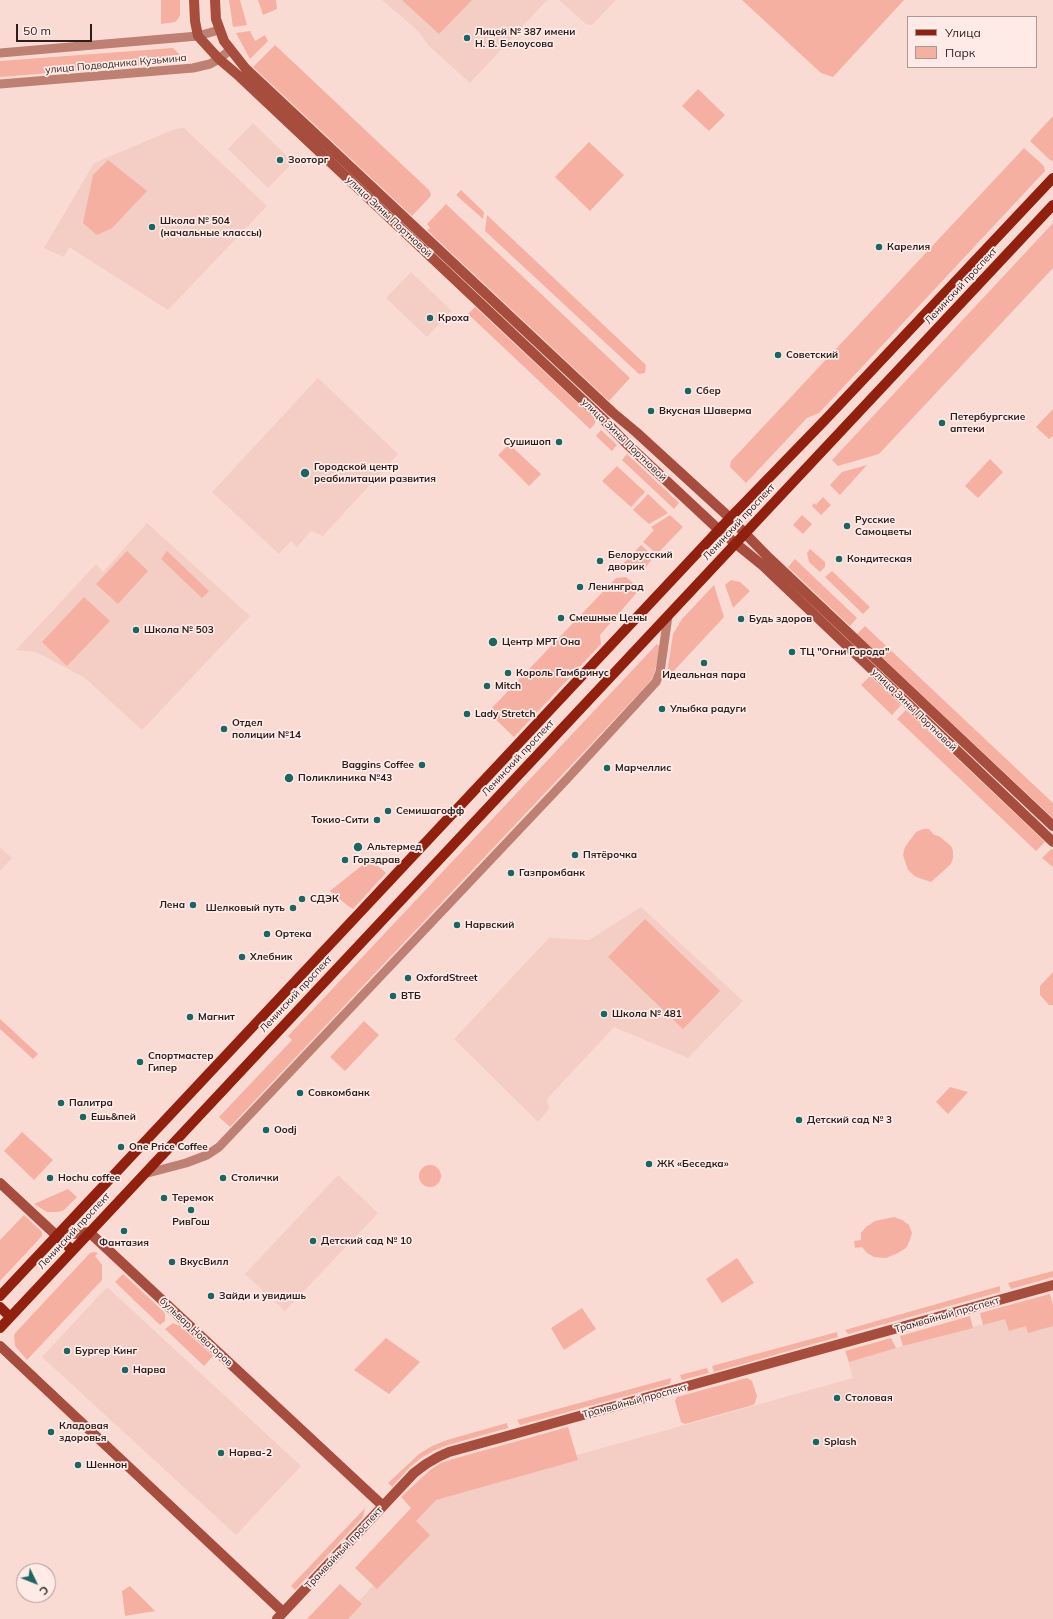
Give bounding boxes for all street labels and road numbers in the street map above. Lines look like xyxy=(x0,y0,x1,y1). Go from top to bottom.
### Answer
street label: улица Подводника Кузьмина xyxy=(45,52,187,76)
street label: улица Зины Портновой xyxy=(343,174,435,260)
street label: Ленинский проспект xyxy=(922,245,1000,327)
street label: улица Зины Портновой xyxy=(579,396,669,484)
street label: Ленинский проспект xyxy=(700,481,778,563)
street label: улица Зины Портновой xyxy=(869,666,959,754)
street label: Ленинский проспект xyxy=(479,717,557,799)
street label: Ленинский проспект xyxy=(257,953,335,1035)
street label: Ленинский проспект xyxy=(35,1190,113,1272)
street label: Трамвайный проспект xyxy=(893,1294,1001,1336)
street label: бульвар Новаторов xyxy=(157,1295,235,1369)
street label: Трамвайный проспект xyxy=(581,1381,689,1421)
street label: Трамвайный проспект xyxy=(303,1504,385,1592)

